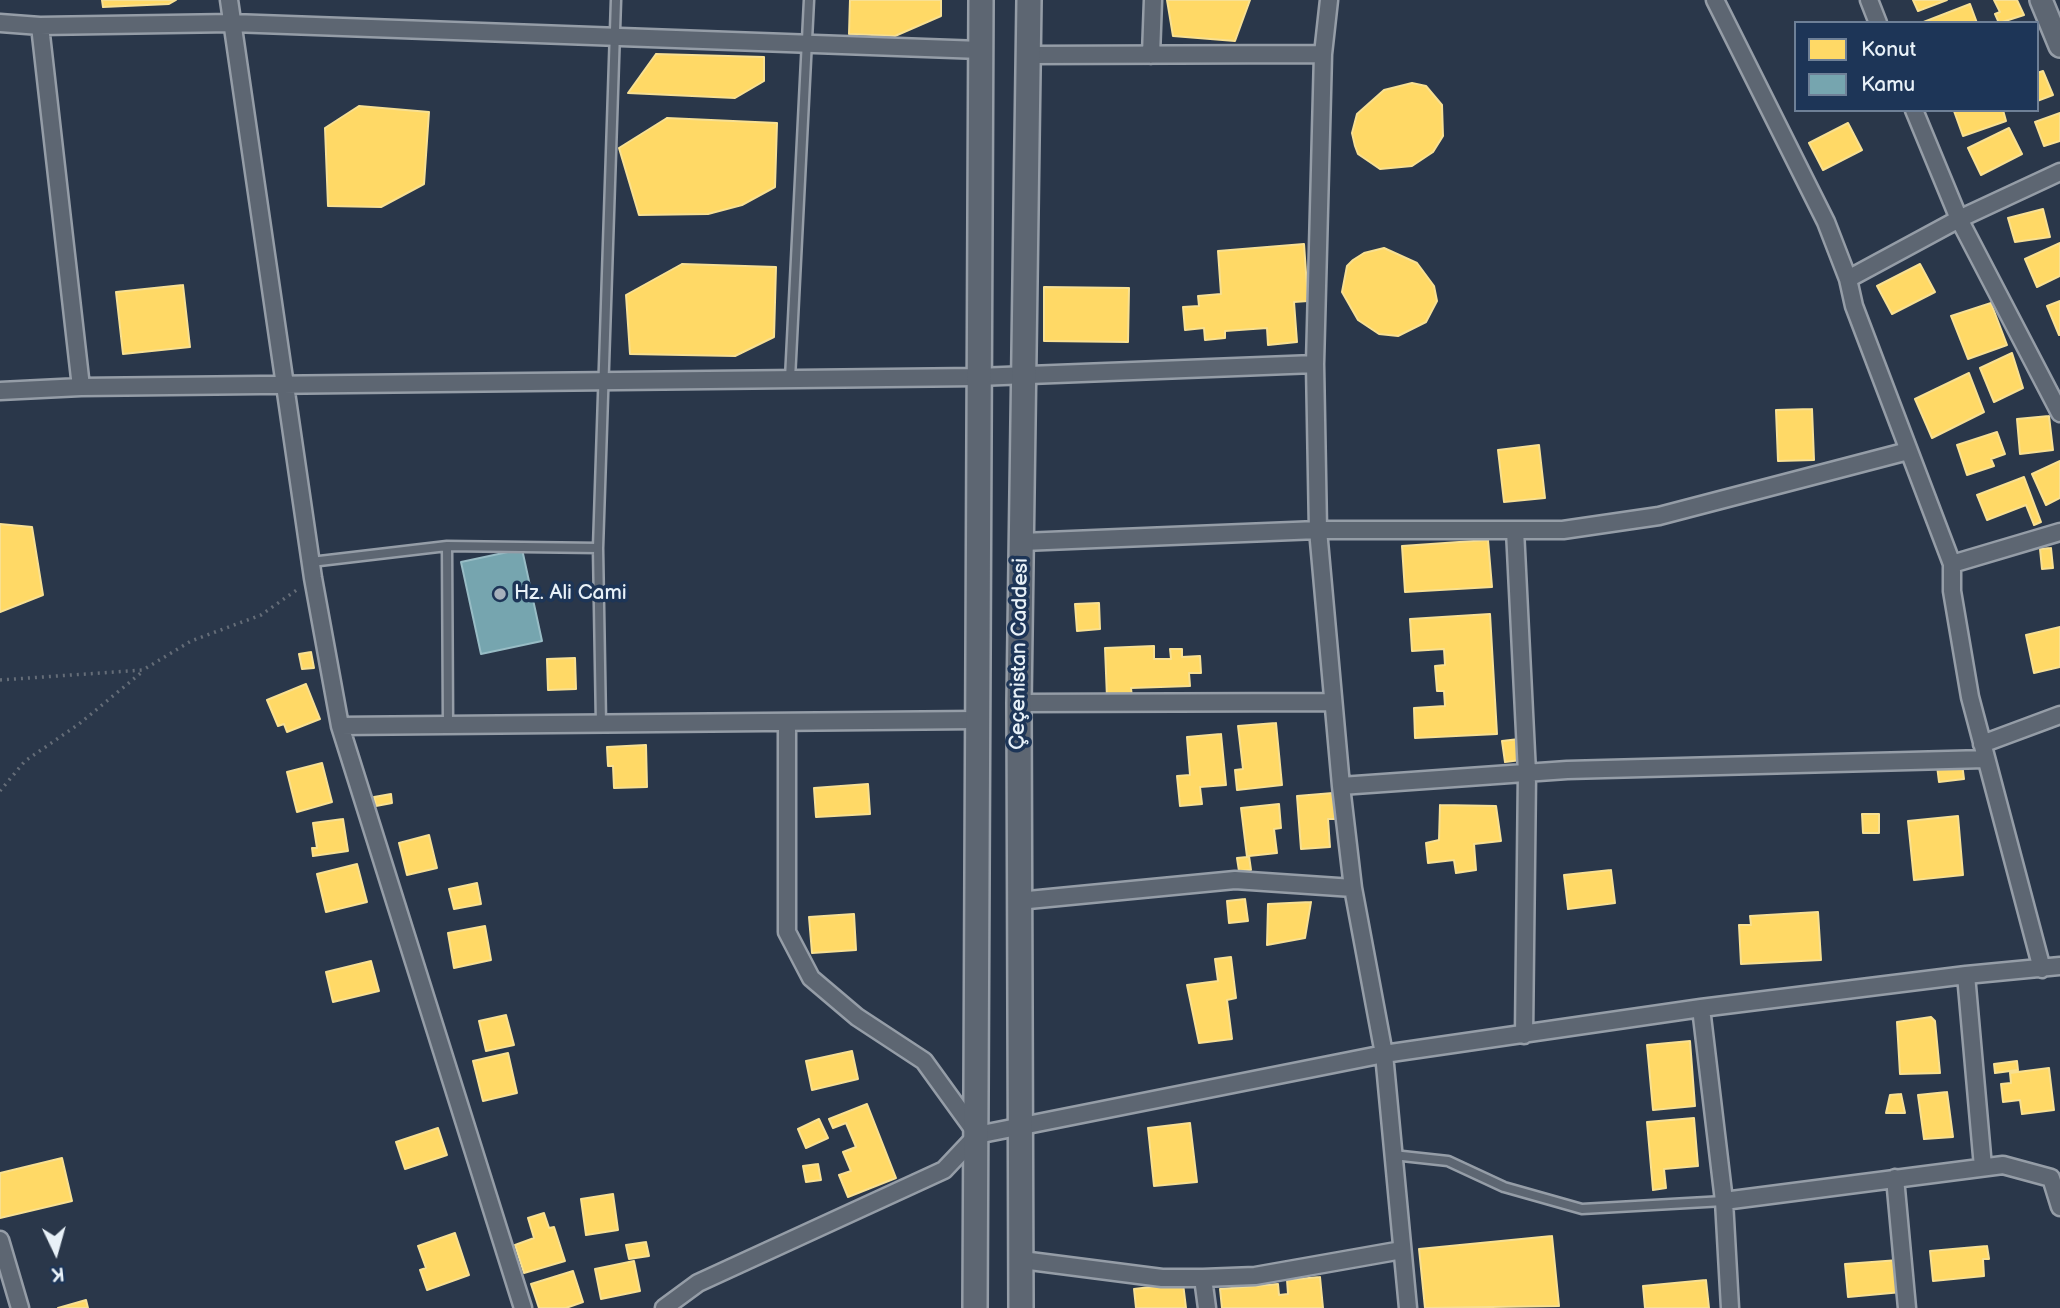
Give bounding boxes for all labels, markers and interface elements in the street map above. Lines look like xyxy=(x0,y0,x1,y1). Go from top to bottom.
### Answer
legend xyxy=(1794,21,2039,112)
text: Konut xyxy=(1861,37,1916,62)
text: Kamu xyxy=(1861,72,1915,97)
street label: Çeçenistan Caddesi xyxy=(1006,558,1034,750)
place label: Hz. Ali Cami xyxy=(514,581,627,607)
marker: Hz. Ali Cami xyxy=(492,586,508,602)
north arrow xyxy=(21,1217,91,1287)
text: K xyxy=(50,1261,65,1285)

